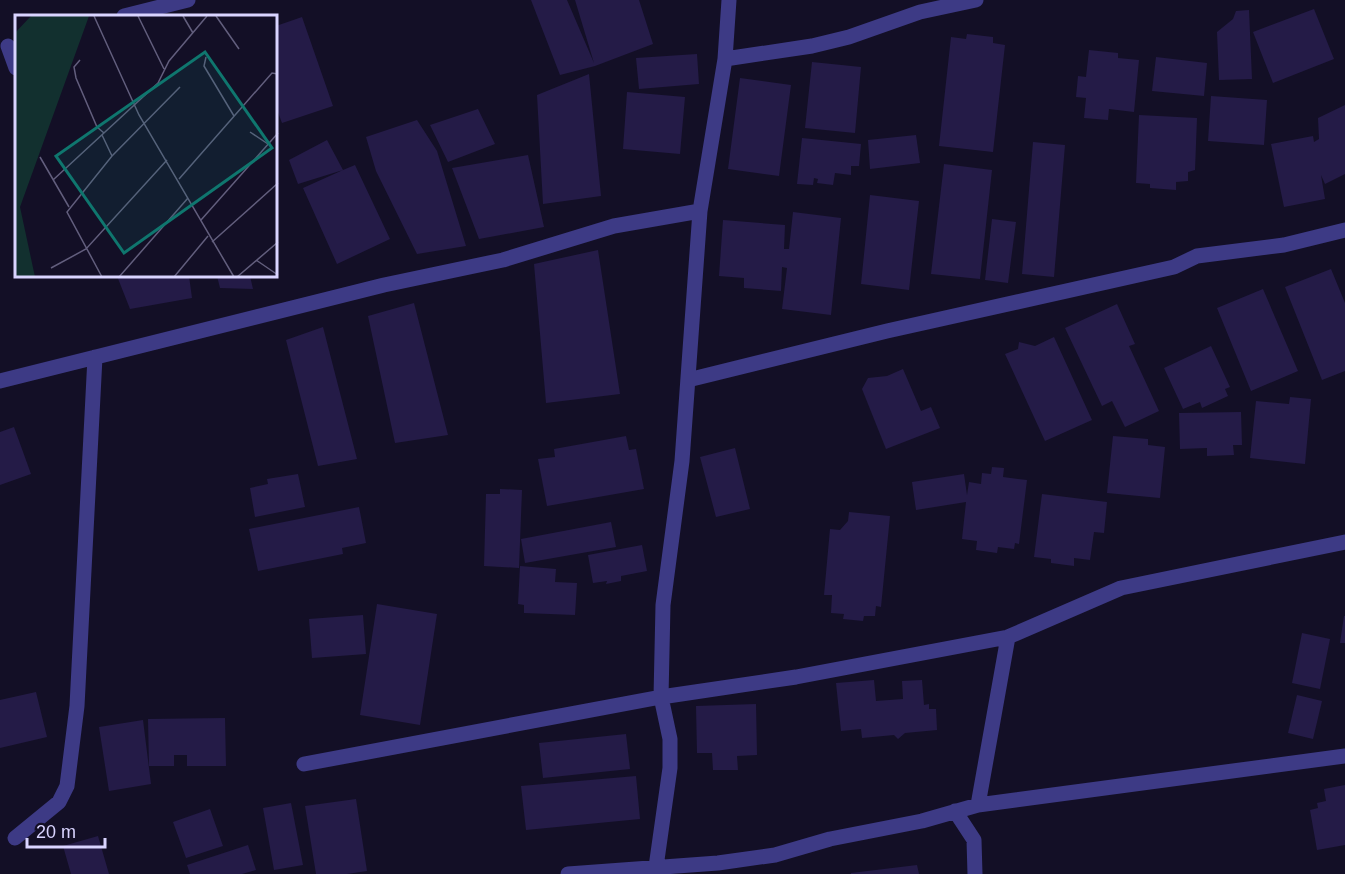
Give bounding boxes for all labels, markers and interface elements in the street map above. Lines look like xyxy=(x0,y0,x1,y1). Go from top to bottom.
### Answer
inset map xyxy=(15,15,278,278)
scale bar xyxy=(27,811,105,849)
text: 20 m xyxy=(36,822,76,842)

